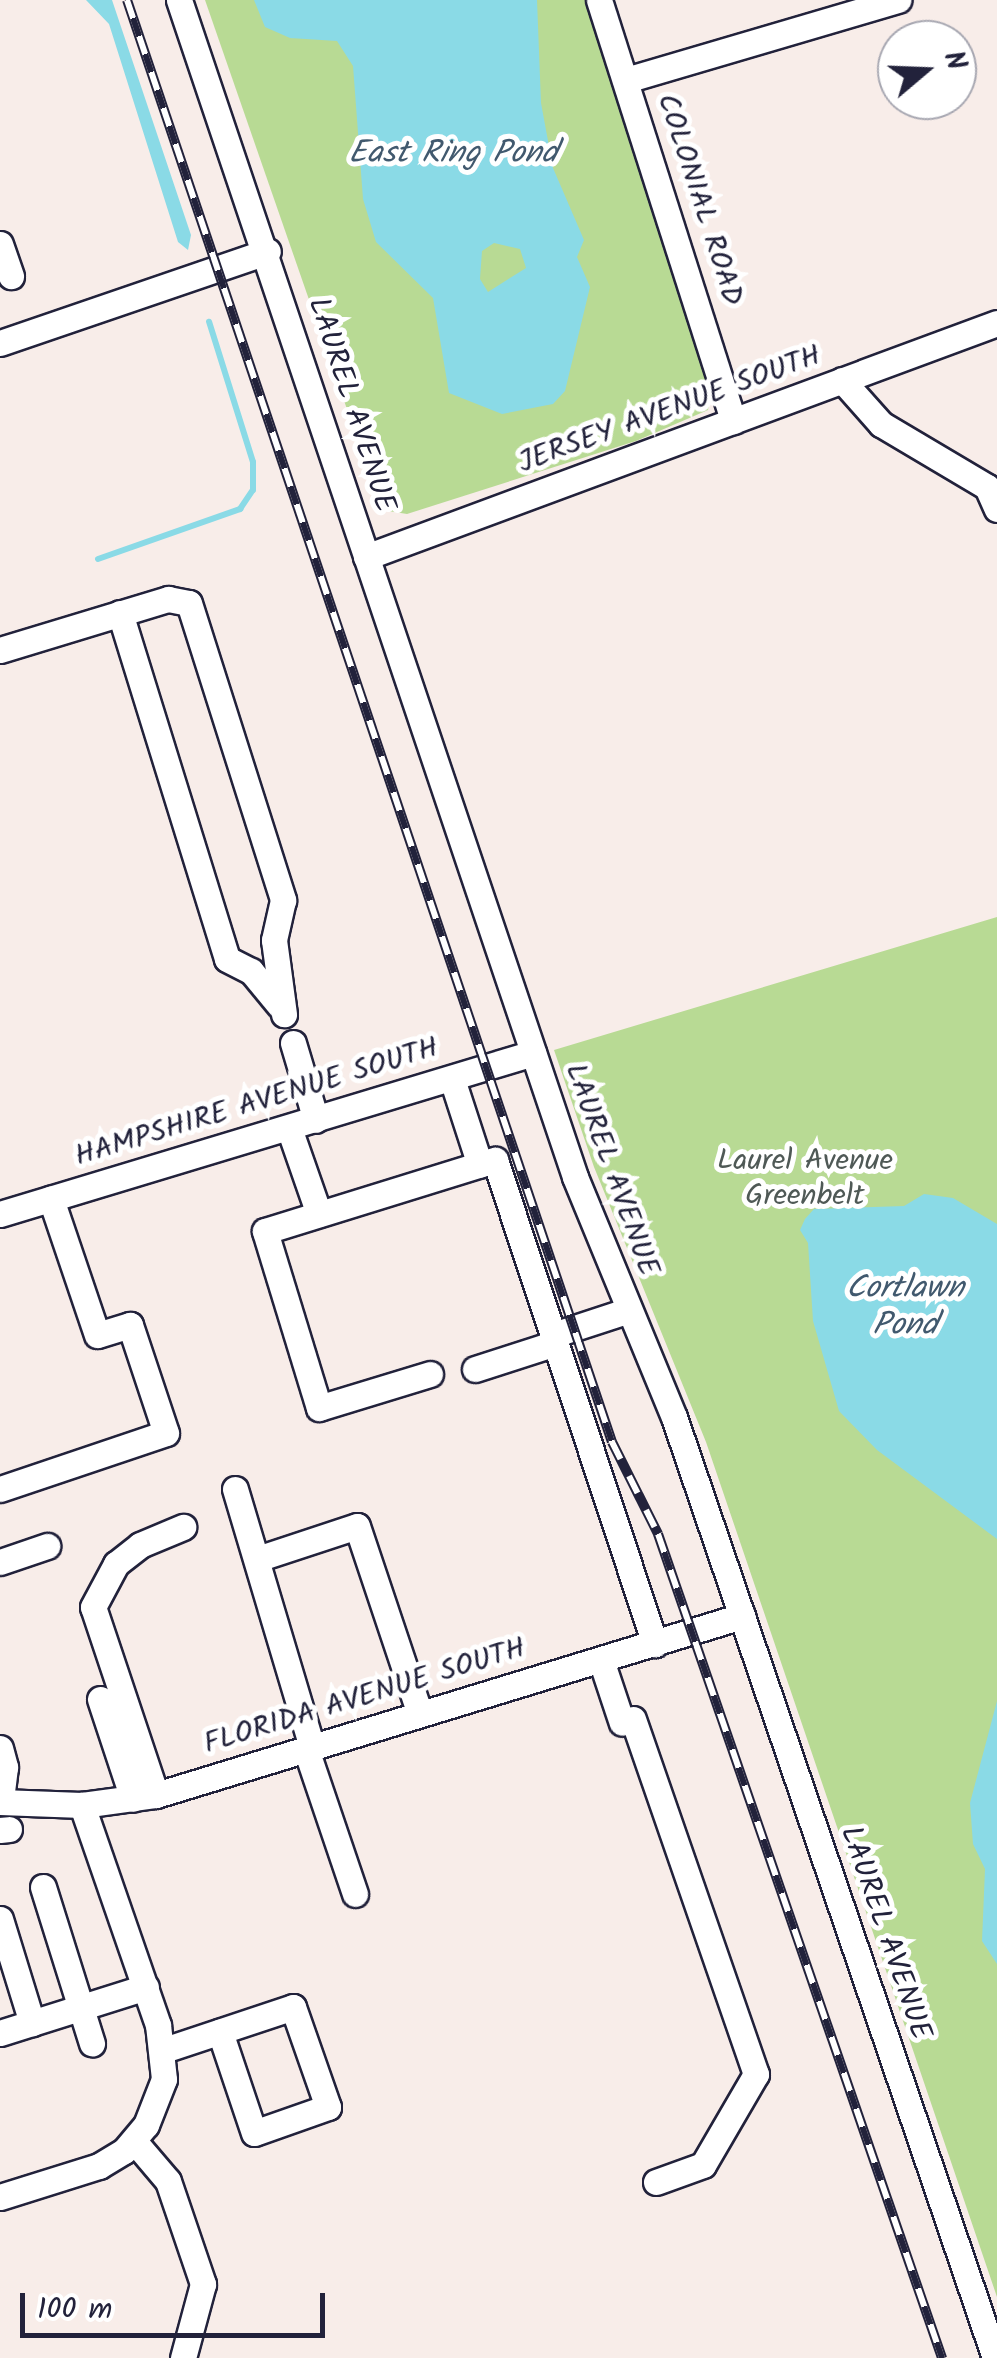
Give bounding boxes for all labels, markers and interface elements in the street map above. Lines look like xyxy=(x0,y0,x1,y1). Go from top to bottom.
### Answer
north arrow xyxy=(877,20,977,120)
text: N xyxy=(930,45,978,76)
street label: COLONIAL ROAD xyxy=(648,89,750,311)
water label: East Ring Pond xyxy=(349,135,557,173)
street label: LAUREL AVENUE xyxy=(299,293,403,517)
street label: JERSEY AVENUE SOUTH xyxy=(514,338,826,482)
street label: HAMPSHIRE AVENUE SOUTH xyxy=(71,1030,443,1176)
street label: LAUREL AVENUE xyxy=(556,1059,666,1281)
park label: Laurel Avenue Greenbelt xyxy=(717,1143,893,1214)
water label: Cortlawn Pond xyxy=(846,1271,964,1346)
street label: FLORIDA AVENUE SOUTH xyxy=(200,1631,530,1763)
street label: LAUREL AVENUE xyxy=(832,1821,938,2045)
scale bar xyxy=(25,2273,330,2335)
text: 100 m xyxy=(37,2286,112,2334)

